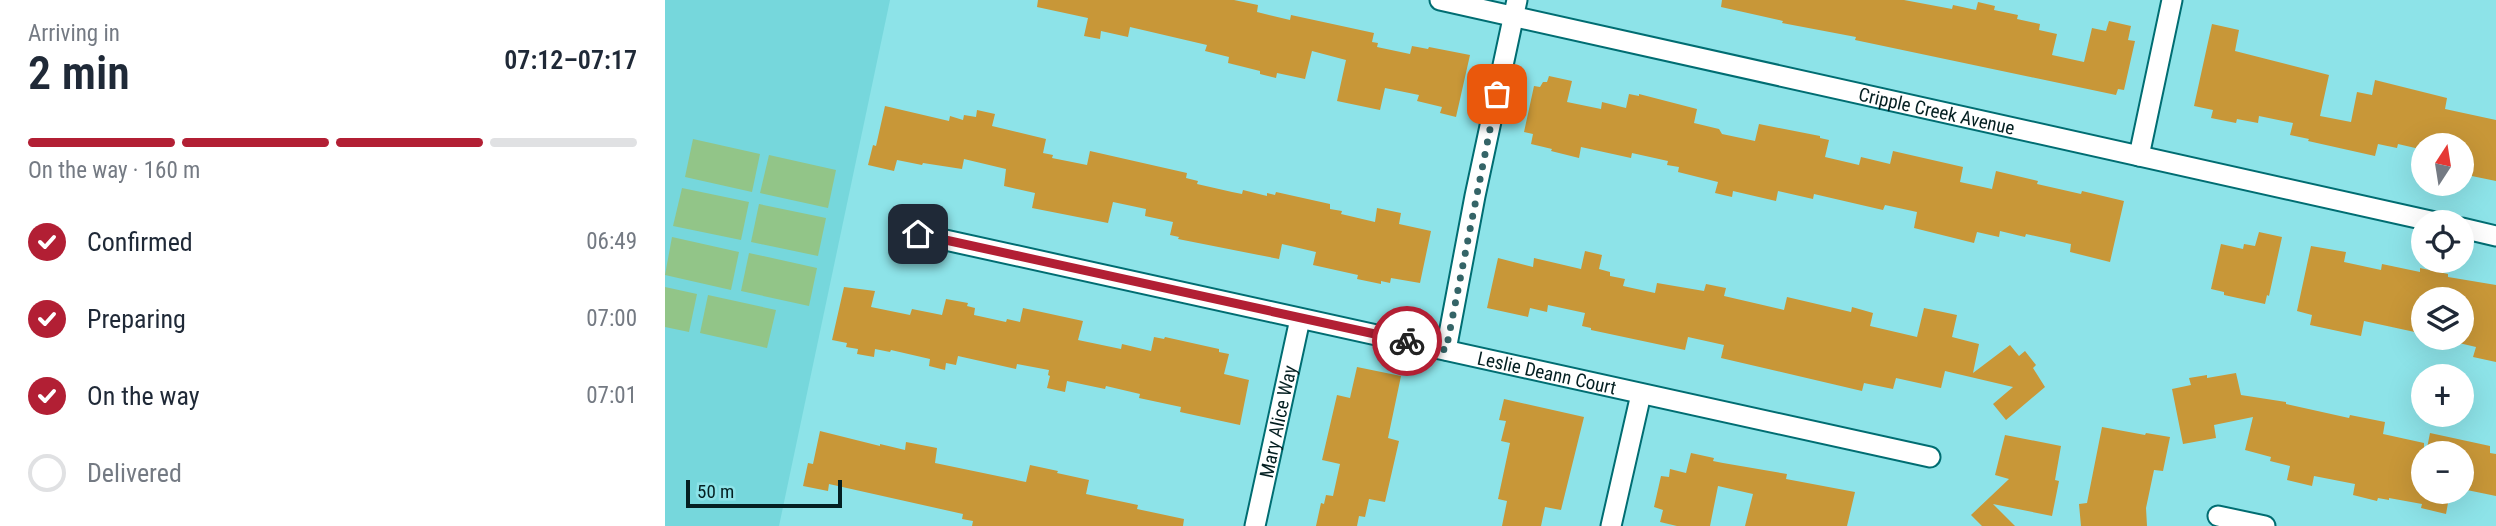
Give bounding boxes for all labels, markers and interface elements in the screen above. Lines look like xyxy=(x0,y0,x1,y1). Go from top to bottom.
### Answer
text: Arriving in xyxy=(28,20,120,47)
text: 07:12–07:17 xyxy=(504,45,637,75)
text: 2 min xyxy=(28,46,130,100)
pin xyxy=(1467,64,1527,124)
icon: bag xyxy=(1478,75,1516,113)
street label: Cripple Creek Avenue xyxy=(1856,83,2017,140)
north arrow xyxy=(2411,133,2475,196)
map controls xyxy=(2411,133,2474,504)
text: On the way · 160 m xyxy=(28,157,200,184)
pin xyxy=(888,204,948,264)
button: locate xyxy=(2411,210,2474,273)
icon: home xyxy=(899,215,937,253)
icon: check xyxy=(28,223,66,261)
text: Confirmed xyxy=(87,227,193,257)
text: 06:49 xyxy=(586,228,637,255)
button: layers xyxy=(2411,287,2474,350)
icon: check xyxy=(28,300,66,338)
text: Preparing xyxy=(87,304,186,334)
text: 07:00 xyxy=(586,305,637,332)
courier xyxy=(1372,306,1442,376)
icon: bike xyxy=(1388,322,1426,360)
street label: Leslie Deann Court xyxy=(1475,347,1618,400)
street label: Mary Alice Way xyxy=(1255,363,1302,480)
button: + xyxy=(2411,364,2474,427)
icon: check xyxy=(28,377,66,415)
text: On the way xyxy=(87,381,200,411)
text: 07:01 xyxy=(586,382,637,409)
button: − xyxy=(2411,441,2474,504)
text: Delivered xyxy=(87,458,182,488)
scale bar xyxy=(686,477,842,509)
text: 50 m xyxy=(697,480,734,503)

